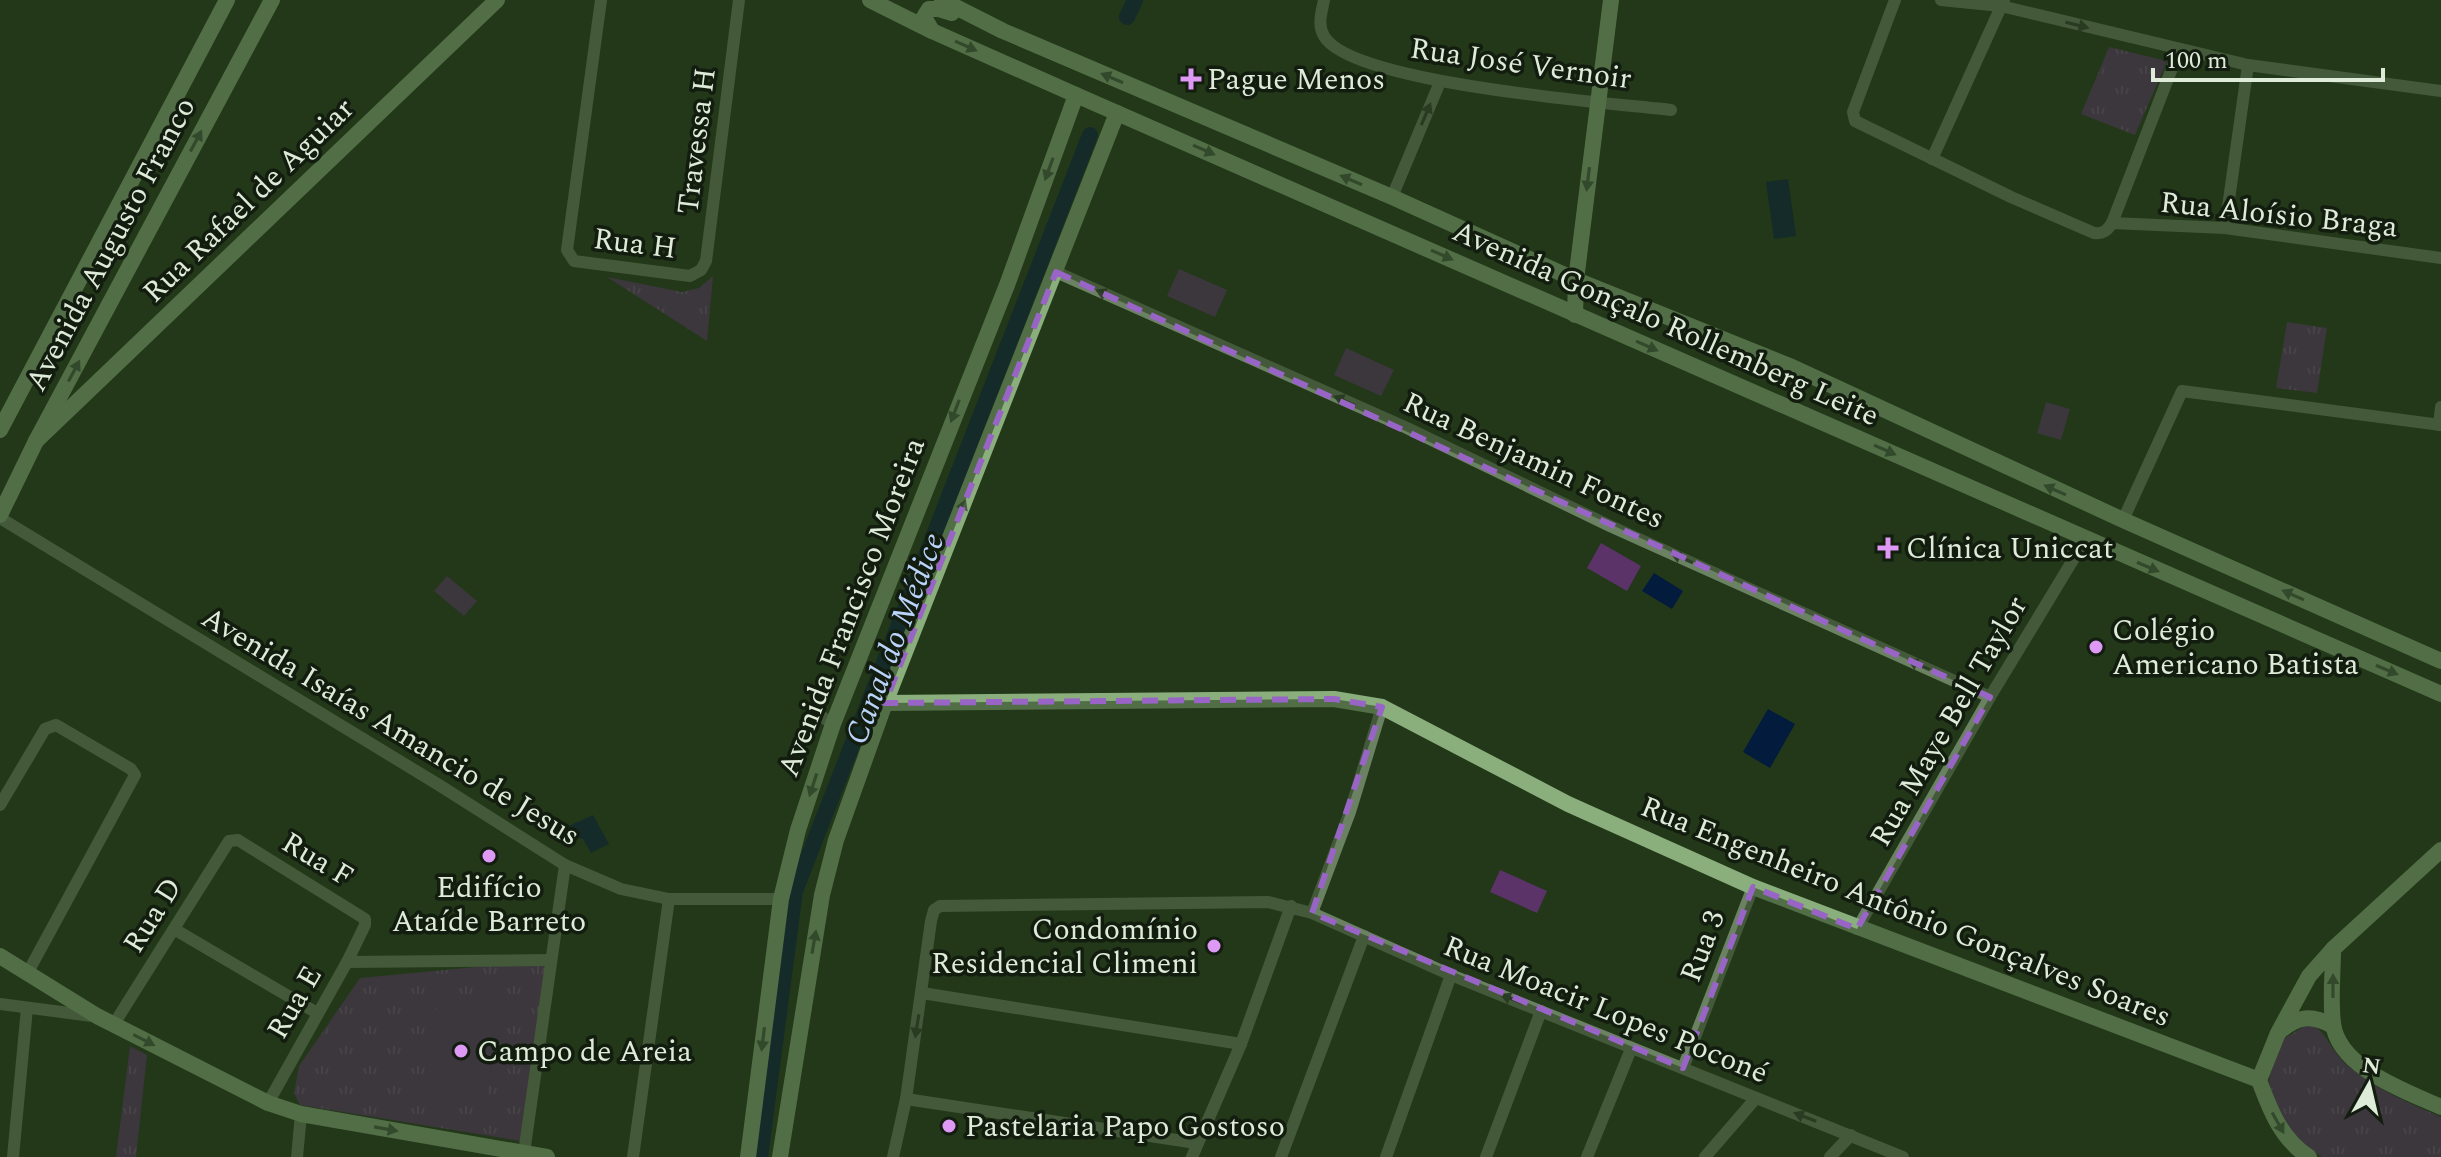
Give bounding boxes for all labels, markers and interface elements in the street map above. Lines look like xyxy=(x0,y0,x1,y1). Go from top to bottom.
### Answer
one-way arrow xyxy=(2065,19,2090,32)
street label: Rua José Vernoir xyxy=(1407,26,1635,102)
scale bar xyxy=(2153,32,2383,82)
one-way arrow xyxy=(954,39,977,53)
text: 100 m xyxy=(2165,43,2228,79)
place label: Pague Menos xyxy=(1207,57,1385,103)
street label: Travessa H xyxy=(665,65,729,217)
marker: Pague Menos xyxy=(1182,70,1200,88)
one-way arrow xyxy=(1100,71,1124,84)
street label: Rua Rafael de Aguiar xyxy=(132,87,365,314)
street label: Avenida Augusto Franco xyxy=(14,89,208,400)
one-way arrow xyxy=(1419,102,1432,125)
one-way arrow xyxy=(190,130,203,153)
one-way arrow xyxy=(1192,144,1215,157)
one-way arrow xyxy=(1043,157,1055,181)
one-way arrow xyxy=(1582,166,1595,191)
one-way arrow xyxy=(1339,173,1363,186)
street label: Rua Aloísio Braga xyxy=(2158,180,2400,250)
street label: Avenida Gonçalo Rollemberg Leite xyxy=(1445,209,1886,439)
street label: Rua H xyxy=(591,216,679,272)
one-way arrow xyxy=(1430,248,1454,261)
one-way arrow xyxy=(1095,288,1119,301)
one-way arrow xyxy=(1635,339,1659,352)
one-way arrow xyxy=(67,359,80,382)
street label: Rua Benjamin Fontes xyxy=(1395,380,1672,542)
one-way arrow xyxy=(1333,394,1357,407)
one-way arrow xyxy=(948,399,961,423)
street label: Avenida Francisco Moreira xyxy=(766,431,938,784)
one-way arrow xyxy=(1873,444,1897,457)
one-way arrow xyxy=(2044,483,2067,496)
one-way arrow xyxy=(955,499,968,523)
water label: Canal do Médice xyxy=(833,526,958,752)
place label: Clínica Uniccat xyxy=(1906,526,2114,572)
marker: Clínica Uniccat xyxy=(1877,537,1899,559)
one-way arrow xyxy=(1670,552,1693,565)
one-way arrow xyxy=(2136,560,2160,574)
street label: Rua Maye Bell Taylor xyxy=(1858,587,2040,856)
one-way arrow xyxy=(2281,589,2305,602)
street label: Avenida Isaías Amancio de Jesus xyxy=(192,595,589,858)
place label: Colégio Americano Batista xyxy=(2112,608,2359,688)
marker: Colégio Americano Batista xyxy=(2087,638,2105,656)
one-way arrow xyxy=(1907,658,1930,672)
one-way arrow xyxy=(2375,664,2399,677)
one-way arrow xyxy=(807,773,819,797)
street label: Rua Engenheiro Antônio Gonçalves Soares xyxy=(1633,784,2178,1040)
street label: Rua F xyxy=(273,820,362,899)
marker: Edifício Ataíde Barreto xyxy=(480,847,498,865)
place label: Edifício Ataíde Barreto xyxy=(392,865,586,945)
street label: Rua D xyxy=(112,869,194,963)
street label: Rua 3 xyxy=(1668,904,1738,989)
place label: Condomínio Residencial Climeni xyxy=(931,907,1198,987)
street label: Rua Moacir Lopes Poconé xyxy=(1436,924,1775,1096)
one-way arrow xyxy=(809,929,821,954)
marker: Condomínio Residencial Climeni xyxy=(1205,937,1223,955)
street label: Rua E xyxy=(255,957,334,1048)
one-way arrow xyxy=(2327,973,2339,998)
one-way arrow xyxy=(1500,993,1524,1006)
one-way arrow xyxy=(910,1014,923,1039)
one-way arrow xyxy=(756,1027,769,1052)
place label: Campo de Areia xyxy=(477,1029,692,1075)
one-way arrow xyxy=(133,1033,156,1046)
marker: Campo de Areia xyxy=(452,1042,470,1060)
north arrow xyxy=(2329,1045,2409,1125)
text: N xyxy=(2360,1049,2383,1084)
place label: Pastelaria Papo Gostoso xyxy=(965,1104,1285,1150)
one-way arrow xyxy=(1793,1110,1817,1123)
one-way arrow xyxy=(2271,1112,2285,1134)
marker: Pastelaria Papo Gostoso xyxy=(940,1117,958,1135)
one-way arrow xyxy=(374,1123,399,1136)

